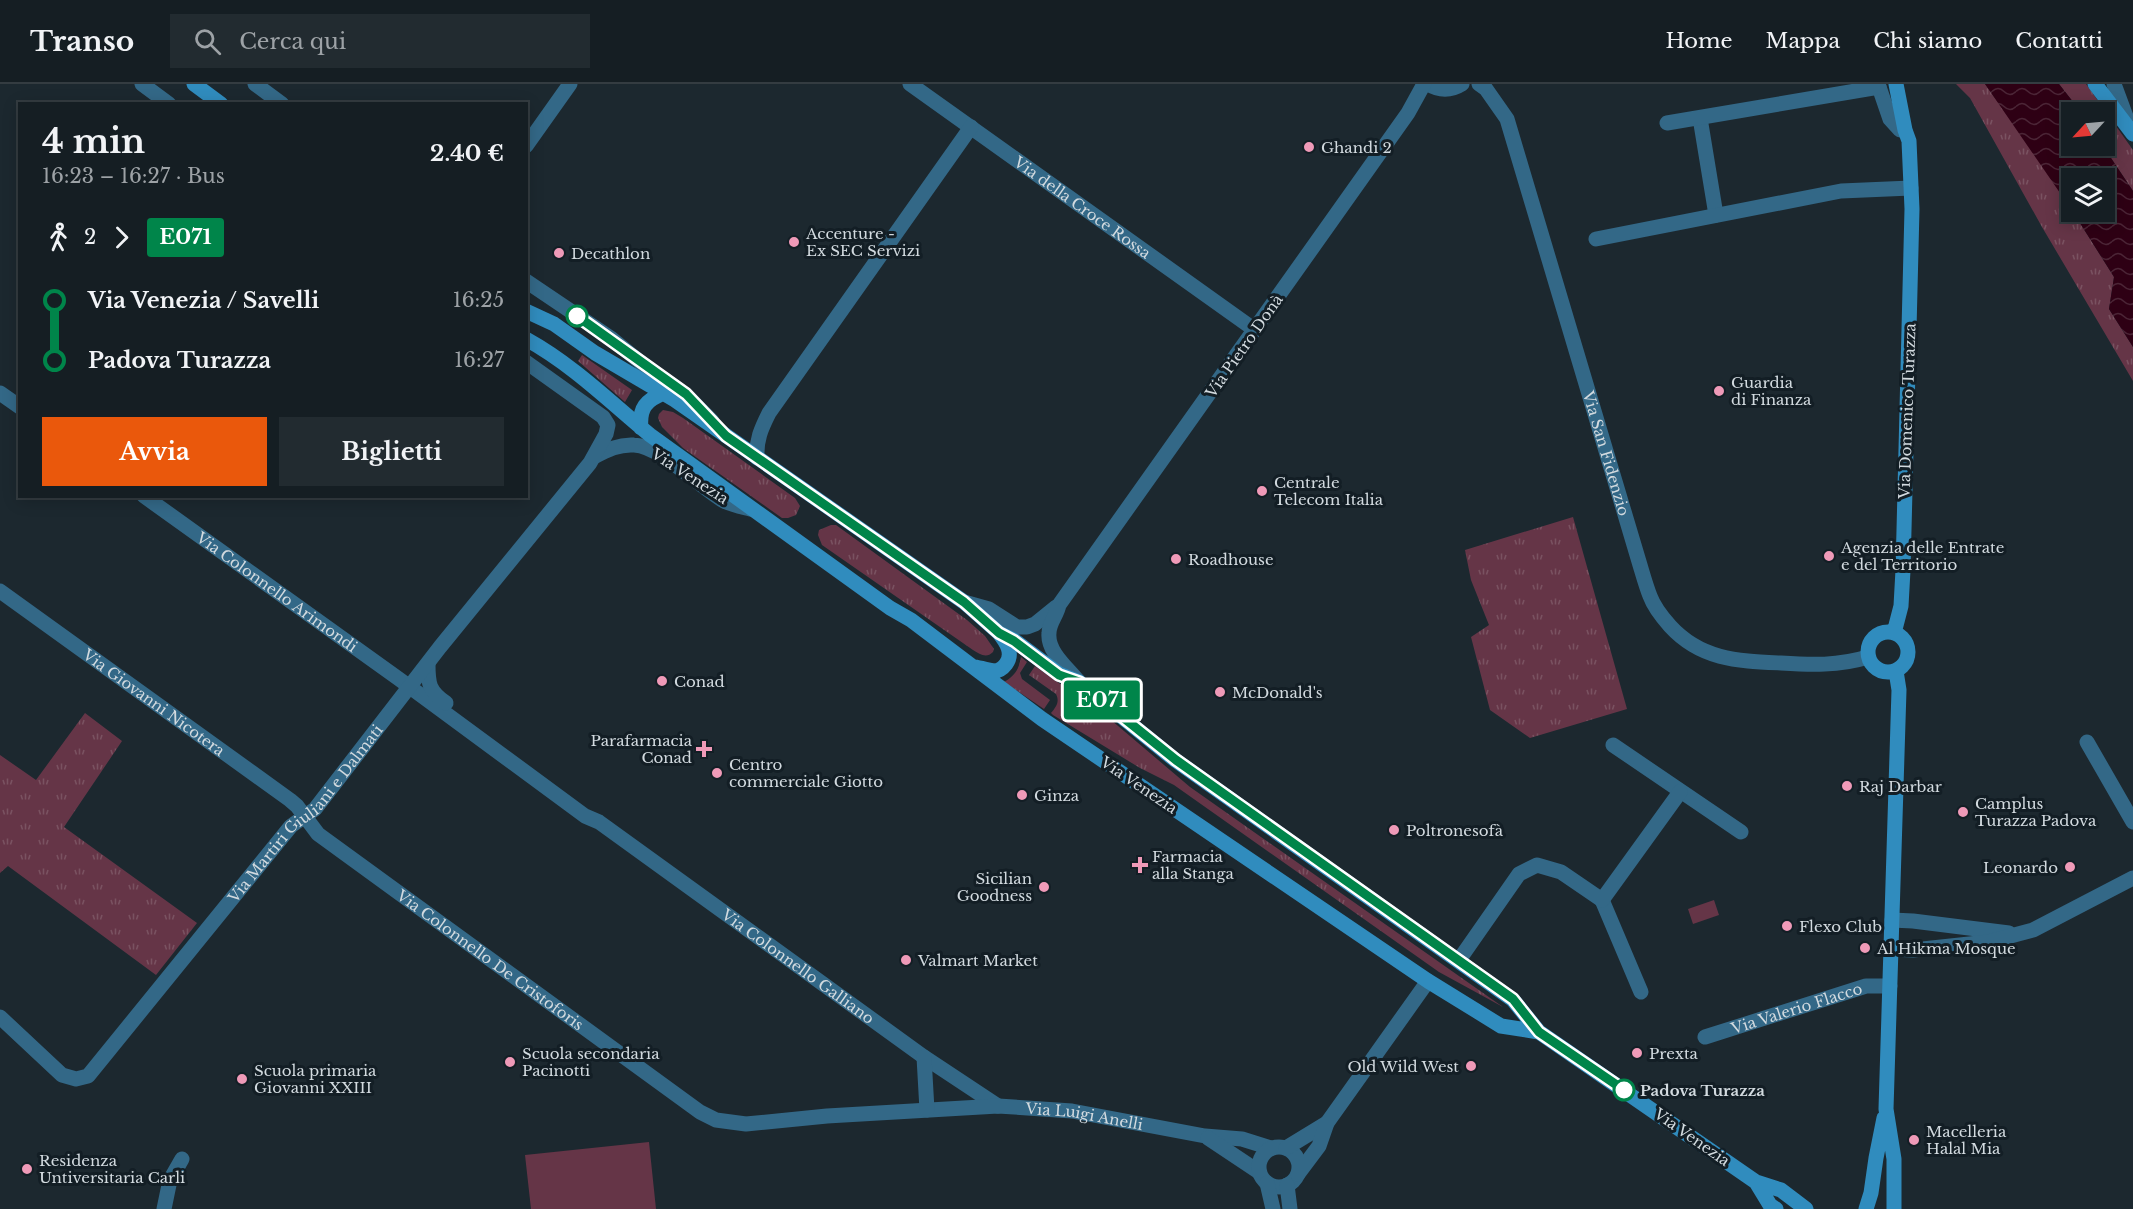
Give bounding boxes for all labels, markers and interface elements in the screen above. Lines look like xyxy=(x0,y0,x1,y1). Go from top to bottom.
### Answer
search box xyxy=(170,14,590,68)
text: Transo xyxy=(30,24,134,59)
icon: search xyxy=(191,25,224,58)
text: Cerca qui xyxy=(239,28,346,55)
text: Home xyxy=(1665,28,1733,54)
text: Mappa xyxy=(1766,28,1840,54)
text: Chi siamo xyxy=(1873,28,1982,54)
text: Contatti xyxy=(2015,28,2103,54)
north arrow xyxy=(2061,102,2115,156)
map controls xyxy=(2061,102,2115,222)
text: 4 min xyxy=(42,121,145,162)
place label: Ghandi 2 xyxy=(1321,138,1392,157)
text: 2.40 € xyxy=(430,140,504,167)
marker: Ghandi 2 xyxy=(1302,140,1316,154)
street label: Via della Croce Rossa xyxy=(1010,151,1155,263)
text: 16:23 – 16:27 · Bus xyxy=(42,164,225,188)
button: layers xyxy=(2061,168,2115,222)
icon: walk xyxy=(42,221,75,254)
icon: forward xyxy=(105,221,138,254)
text: E071 xyxy=(159,224,212,250)
place label: Accenture - Ex SEC Servizi xyxy=(805,224,920,260)
text: 2 xyxy=(84,225,96,249)
marker: Accenture - Ex SEC Servizi xyxy=(787,235,801,249)
place label: Decathlon xyxy=(571,244,650,263)
marker: Decathlon xyxy=(552,246,566,260)
text: Via Venezia / Savelli xyxy=(88,287,319,314)
text: 16:25 xyxy=(453,288,504,312)
street label: Via Pietro Donà xyxy=(1201,290,1287,402)
unlabelled marker xyxy=(566,305,588,327)
street label: Via Domenico Turazza xyxy=(1894,322,1920,500)
text: Padova Turazza xyxy=(88,347,271,374)
text: 16:27 xyxy=(454,348,504,372)
place label: Guardia di Finanza xyxy=(1731,373,1812,409)
marker: Guardia di Finanza xyxy=(1712,384,1726,398)
street label: Via San Fidenzio xyxy=(1579,388,1634,518)
button: Avvia xyxy=(42,417,267,486)
button: Biglietti xyxy=(279,417,504,486)
street label: Via Venezia xyxy=(647,443,733,508)
place label: Centrale Telecom Italia xyxy=(1274,473,1384,509)
marker: Centrale Telecom Italia xyxy=(1255,484,1269,498)
street label: Via Colonnello Arimondi xyxy=(192,527,362,656)
place label: Agenzia delle Entrate e del Territorio xyxy=(1840,538,2004,574)
marker: Agenzia delle Entrate e del Territorio xyxy=(1822,549,1836,563)
place label: Roadhouse xyxy=(1188,550,1274,569)
marker: Roadhouse xyxy=(1169,552,1183,566)
street label: Via Giovanni Nicotera xyxy=(79,644,229,760)
place label: Conad xyxy=(674,672,725,691)
marker: Conad xyxy=(655,674,669,688)
line badge: E071 xyxy=(1060,680,1144,720)
place label: McDonald's xyxy=(1232,683,1323,702)
marker: McDonald's xyxy=(1213,685,1227,699)
text: E071 xyxy=(1076,687,1128,713)
street label: Via Martiri Giuliani e Dalmati xyxy=(223,721,386,907)
place label: Parafarmacia Conad xyxy=(591,731,693,767)
marker: Parafarmacia Conad xyxy=(697,742,711,756)
street label: Via Venezia xyxy=(1096,752,1182,818)
place label: Centro commerciale Giotto xyxy=(729,755,883,791)
marker: Centro commerciale Giotto xyxy=(710,766,724,780)
place label: Raj Darbar xyxy=(1859,777,1943,796)
marker: Raj Darbar xyxy=(1840,779,1854,793)
place label: Ginza xyxy=(1034,786,1080,805)
marker: Ginza xyxy=(1015,788,1029,802)
place label: Camplus Turazza Padova xyxy=(1975,794,2097,830)
marker: Camplus Turazza Padova xyxy=(1956,805,1970,819)
place label: Poltronesofà xyxy=(1406,821,1504,840)
marker: Poltronesofà xyxy=(1387,823,1401,837)
place label: Farmacia alla Stanga xyxy=(1152,847,1234,883)
marker: Farmacia alla Stanga xyxy=(1133,858,1147,872)
place label: Leonardo xyxy=(1983,858,2058,877)
marker: Leonardo xyxy=(2063,860,2077,874)
place label: Sicilian Goodness xyxy=(957,869,1032,905)
marker: Sicilian Goodness xyxy=(1037,880,1051,894)
street label: Via Colonnello De Cristoforis xyxy=(392,885,588,1034)
street label: Via Colonnello Galliano xyxy=(717,904,878,1028)
place label: Flexo Club xyxy=(1799,917,1882,936)
marker: Flexo Club xyxy=(1780,919,1794,933)
place label: Al Hikma Mosque xyxy=(1876,939,2016,958)
marker: Al Hikma Mosque xyxy=(1858,941,1872,955)
place label: Valmart Market xyxy=(917,951,1038,970)
marker: Valmart Market xyxy=(899,953,913,967)
street label: Via Valerio Flacco xyxy=(1728,978,1865,1038)
place label: Scuola secondaria Pacinotti xyxy=(522,1044,660,1080)
place label: Prexta xyxy=(1649,1044,1699,1063)
marker: Prexta xyxy=(1630,1046,1644,1060)
marker: Scuola secondaria Pacinotti xyxy=(503,1055,517,1069)
place label: Old Wild West xyxy=(1347,1057,1459,1076)
marker: Old Wild West xyxy=(1464,1059,1478,1073)
place label: Scuola primaria Giovanni XXIII xyxy=(254,1061,377,1097)
marker: Scuola primaria Giovanni XXIII xyxy=(235,1072,249,1086)
marker: Padova Turazza xyxy=(1613,1079,1635,1101)
place label: Padova Turazza xyxy=(1640,1081,1765,1100)
street label: Via Luigi Anelli xyxy=(1024,1098,1145,1134)
street label: Via Venezia xyxy=(1650,1103,1734,1171)
place label: Macelleria Halal Mia xyxy=(1926,1122,2007,1158)
marker: Macelleria Halal Mia xyxy=(1907,1133,1921,1147)
place label: Residenza Untiversitaria Carli xyxy=(39,1151,185,1187)
marker: Residenza Untiversitaria Carli xyxy=(20,1162,34,1176)

